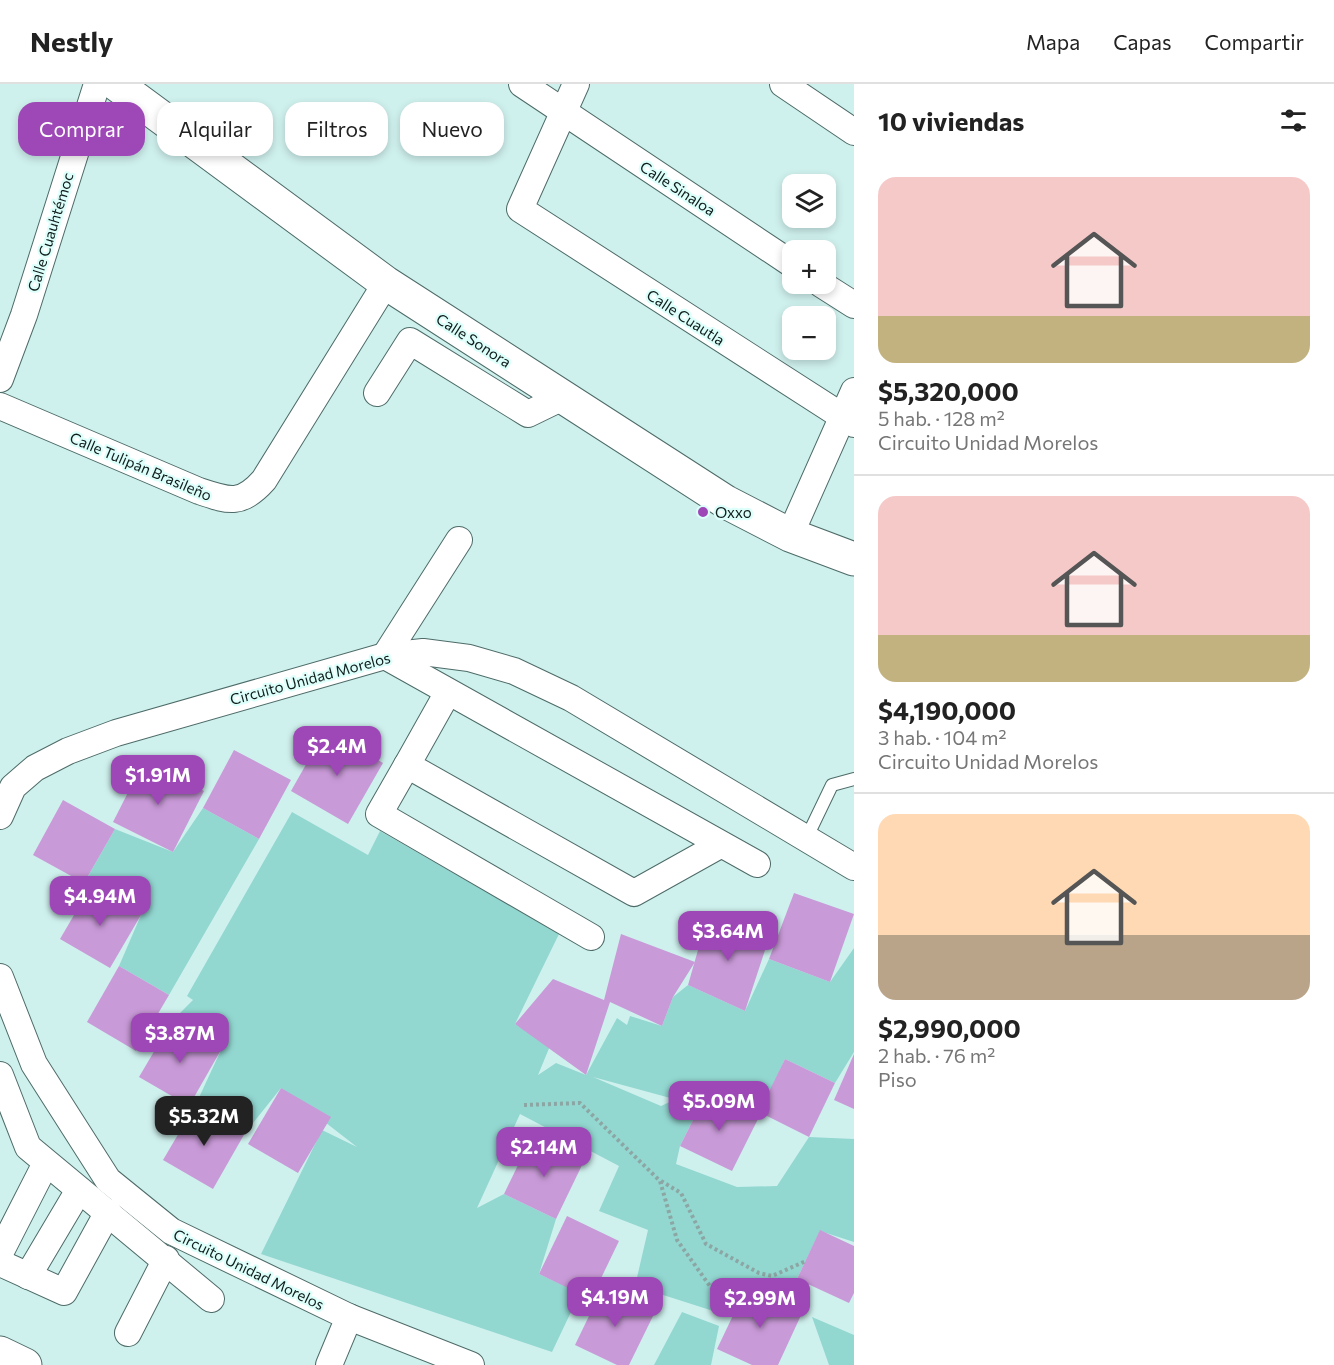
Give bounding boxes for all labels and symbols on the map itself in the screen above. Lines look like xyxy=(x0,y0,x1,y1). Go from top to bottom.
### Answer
street label: Calle Sinaloa xyxy=(637,157,719,219)
street label: Calle Cuauhtémoc xyxy=(23,170,77,294)
street label: Calle Cuautla xyxy=(644,285,728,349)
street label: Calle Sonora xyxy=(433,309,515,371)
street label: Calle Tulipán Brasileño xyxy=(67,428,215,504)
place label: Oxxo xyxy=(715,503,752,521)
marker: Oxxo xyxy=(696,505,710,519)
street label: Circuito Unidad Morelos xyxy=(228,648,392,708)
pin: $2.4M xyxy=(295,726,379,777)
pin: $1.91M xyxy=(109,755,207,806)
pin: $4.94M xyxy=(51,876,149,927)
pin: $3.64M xyxy=(679,911,777,962)
pin: $3.87M xyxy=(131,1013,229,1064)
pin: $5.09M xyxy=(670,1081,768,1132)
pin: $5.32M xyxy=(155,1096,253,1147)
pin: $2.14M xyxy=(495,1127,593,1178)
street label: Circuito Unidad Morelos xyxy=(171,1225,327,1313)
pin: $4.19M xyxy=(566,1277,664,1328)
pin: $2.99M xyxy=(711,1278,809,1329)

